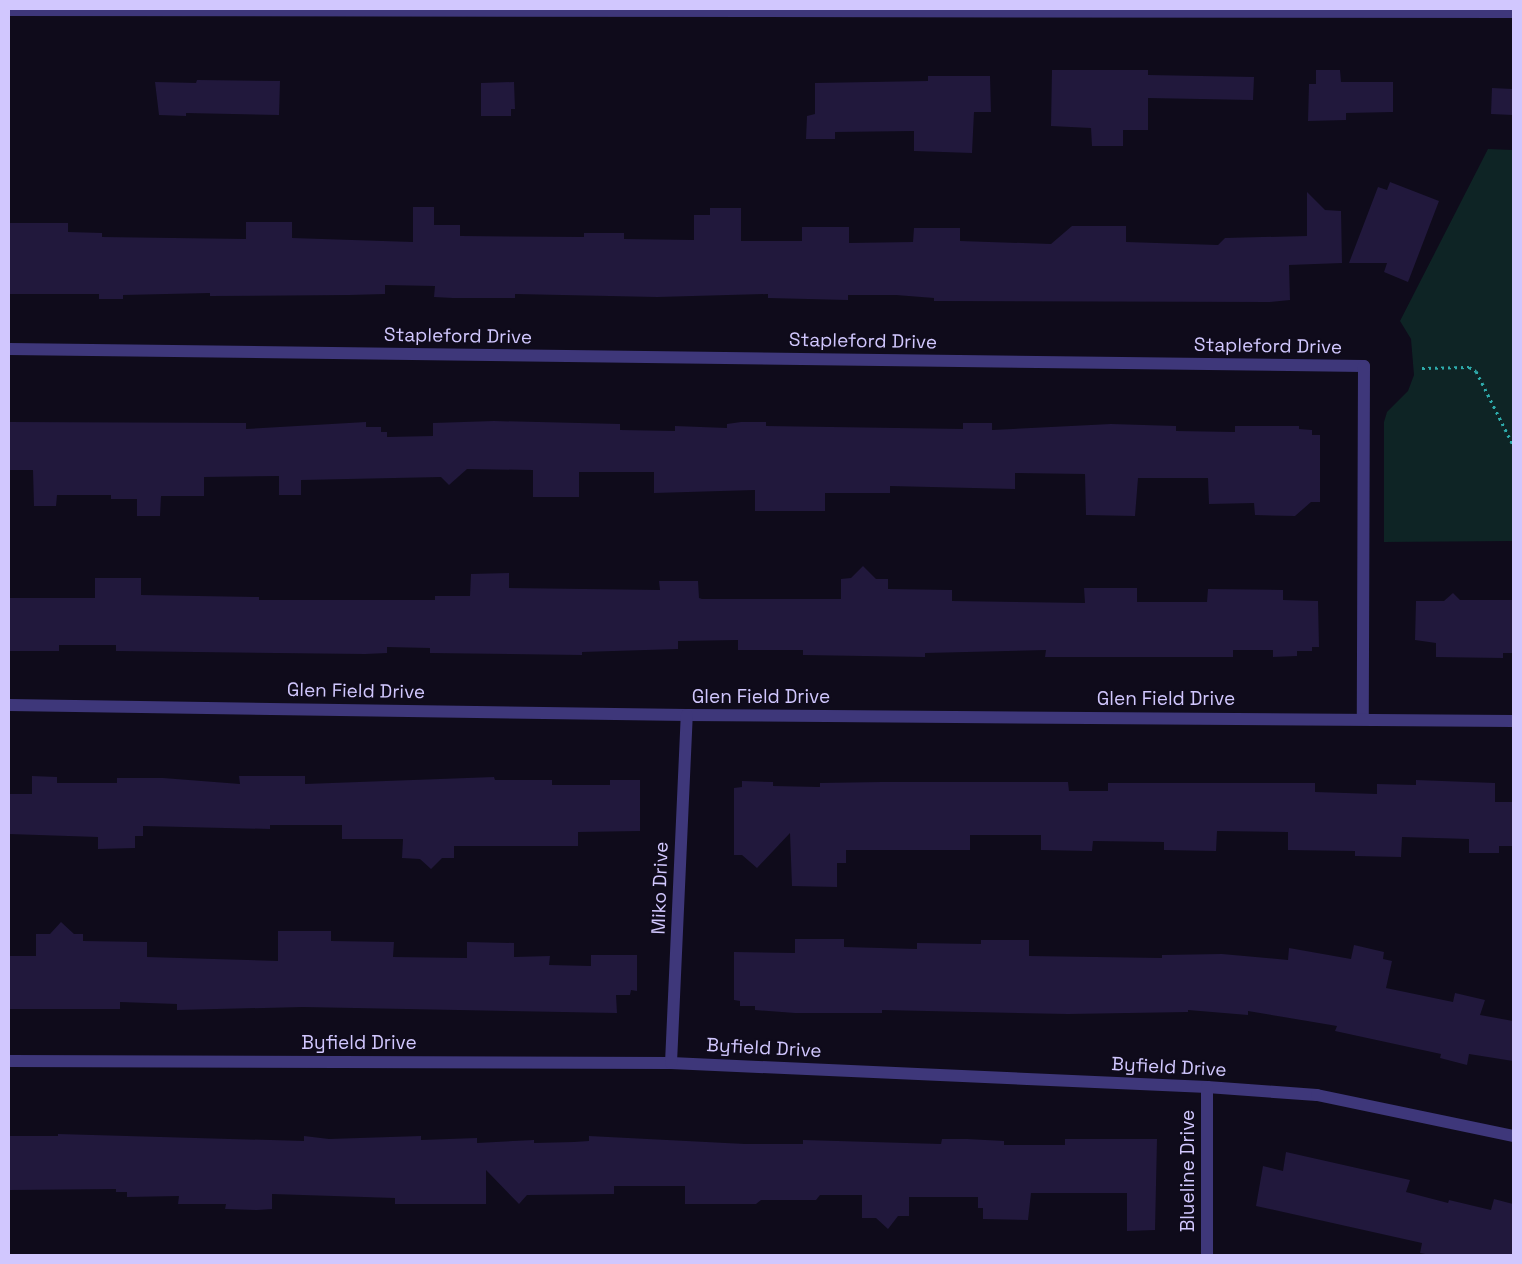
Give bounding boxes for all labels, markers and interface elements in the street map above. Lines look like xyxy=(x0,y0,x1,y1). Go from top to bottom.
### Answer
street label: Stapleford Drive xyxy=(384,323,532,349)
street label: Stapleford Drive xyxy=(789,328,937,354)
street label: Stapleford Drive xyxy=(1194,333,1342,359)
street label: Glen Field Drive xyxy=(287,678,425,704)
street label: Glen Field Drive xyxy=(692,686,830,708)
street label: Glen Field Drive xyxy=(1097,688,1235,710)
street label: Miko Drive xyxy=(647,841,673,935)
street label: Byfield Drive xyxy=(301,1032,417,1054)
street label: Byfield Drive xyxy=(706,1034,822,1062)
street label: Byfield Drive xyxy=(1111,1053,1227,1081)
street label: Blueline Drive xyxy=(1177,1110,1199,1232)

